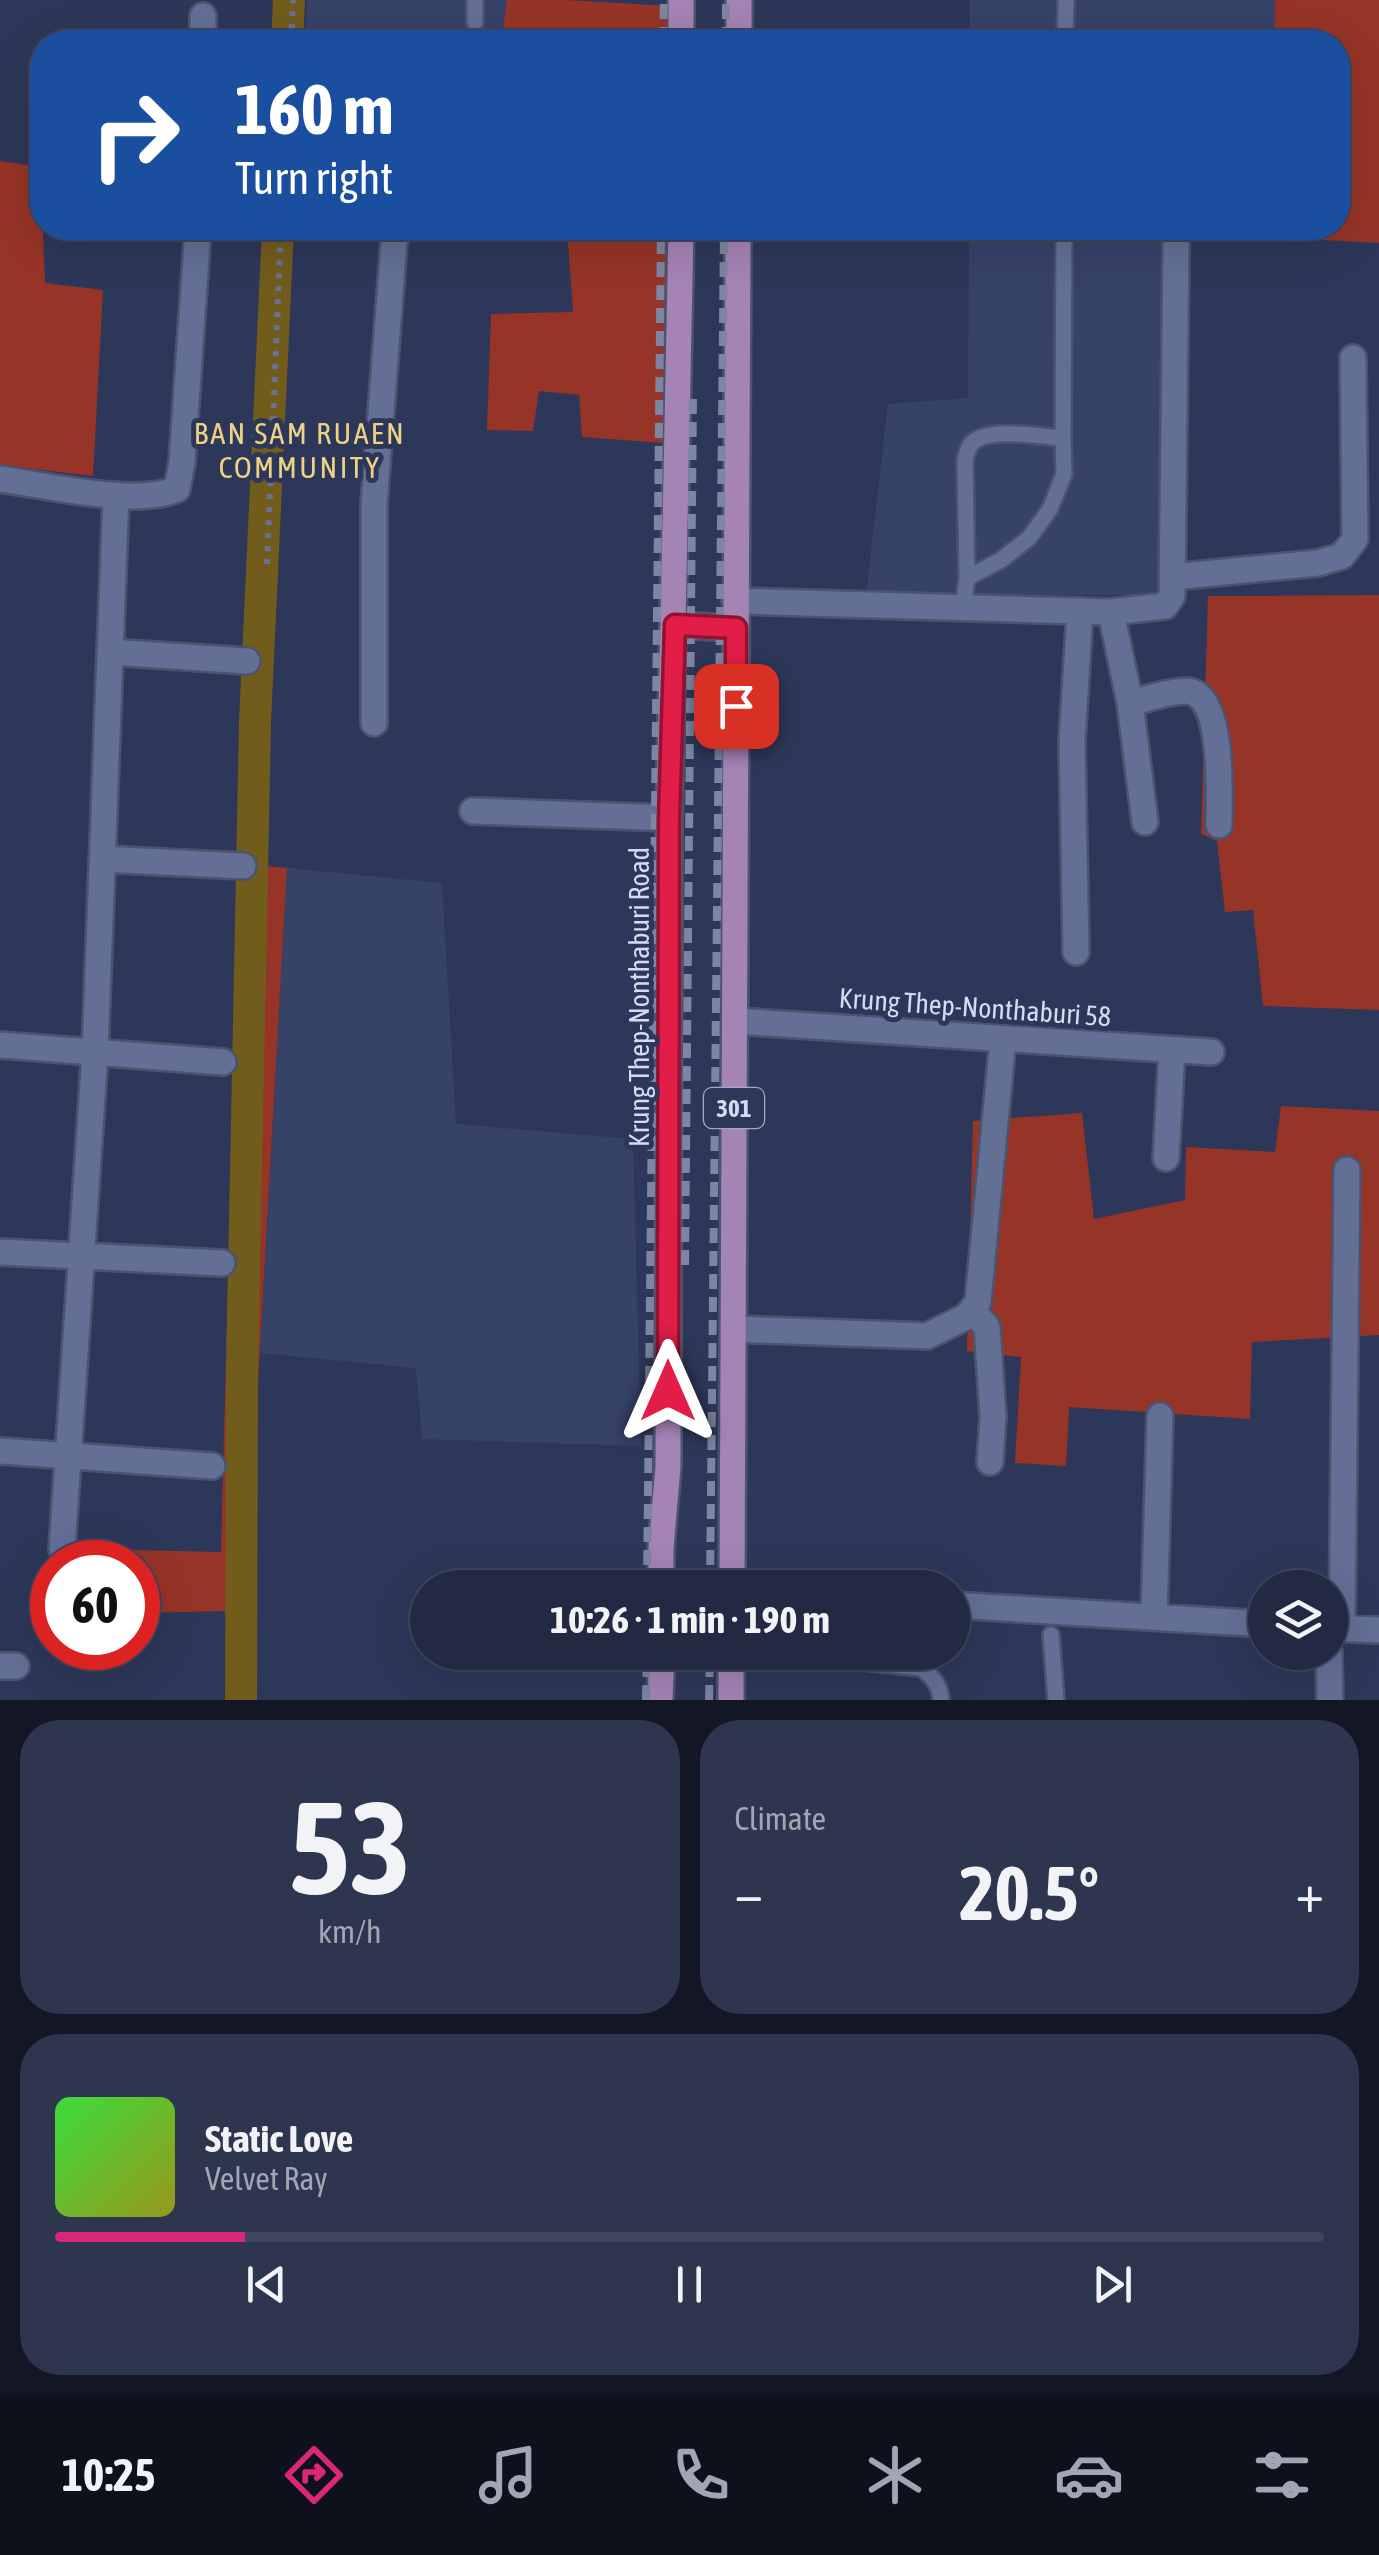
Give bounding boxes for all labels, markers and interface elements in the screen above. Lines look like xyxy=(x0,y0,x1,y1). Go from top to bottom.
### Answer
text: 160 m xyxy=(235,69,394,149)
icon: right xyxy=(70,70,200,200)
text: Turn right xyxy=(235,152,393,204)
district label: BAN SAM RUAEN COMMUNITY xyxy=(194,416,406,484)
pin xyxy=(694,664,779,749)
icon: arrive xyxy=(709,679,764,734)
street label: Krung Thep-Nonthaburi Road xyxy=(623,847,655,1147)
street label: Krung Thep-Nonthaburi 58 xyxy=(838,982,1112,1032)
road number: 301 xyxy=(704,1088,764,1128)
position arrow xyxy=(616,1339,720,1443)
speed limit sign: 60 xyxy=(30,1540,160,1670)
map controls xyxy=(1248,1570,1348,1670)
button: layers xyxy=(1248,1570,1348,1670)
text: 10:26 · 1 min · 190 m xyxy=(550,1598,830,1641)
text: 53 xyxy=(289,1773,411,1922)
text: Climate xyxy=(735,1800,826,1837)
text: 20.5° xyxy=(959,1850,1099,1936)
text: − xyxy=(735,1861,763,1924)
text: + xyxy=(1295,1861,1324,1924)
text: km/h xyxy=(318,1913,381,1950)
text: Static Love xyxy=(205,2117,353,2160)
text: Velvet Ray xyxy=(205,2160,327,2197)
icon: previous xyxy=(239,2257,294,2312)
icon: pause xyxy=(662,2257,717,2312)
icon: next xyxy=(1085,2257,1140,2312)
icon: directions xyxy=(279,2440,349,2510)
icon: music xyxy=(473,2440,543,2510)
icon: phone xyxy=(666,2440,736,2510)
icon: climate xyxy=(860,2440,930,2510)
icon: car xyxy=(1054,2440,1124,2510)
icon: filters xyxy=(1247,2440,1317,2510)
text: 10:25 xyxy=(62,2449,155,2501)

